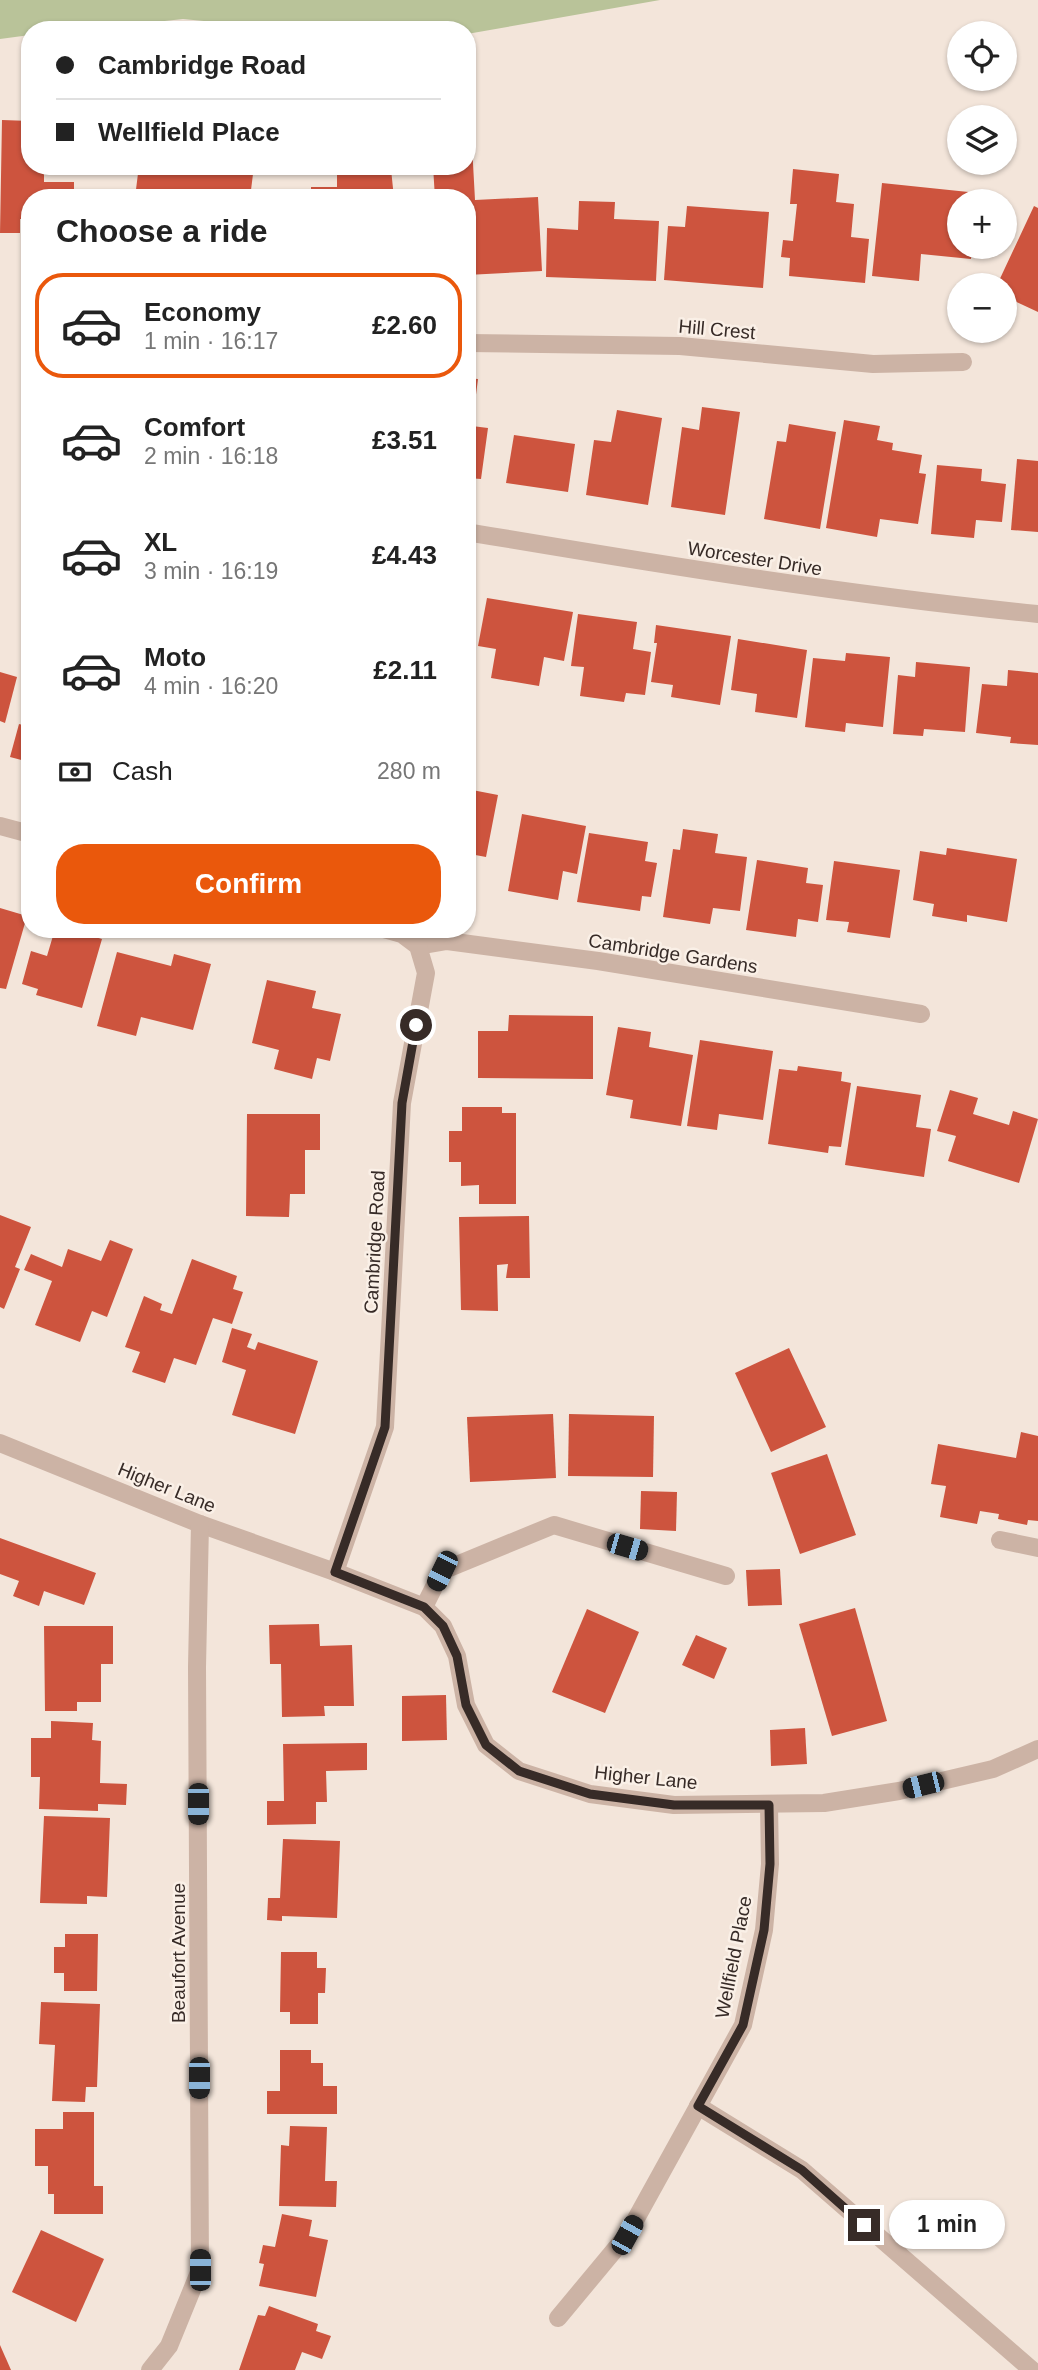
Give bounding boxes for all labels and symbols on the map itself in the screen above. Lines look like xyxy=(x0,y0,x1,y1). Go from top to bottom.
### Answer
street label: Hill Crest xyxy=(678,316,757,343)
street label: Worcester Drive xyxy=(686,537,824,579)
street label: Cambridge Gardens xyxy=(587,930,759,977)
route start xyxy=(400,1009,432,1041)
street label: Cambridge Road xyxy=(360,1170,389,1314)
street label: Higher Lane xyxy=(115,1458,219,1517)
car xyxy=(604,1531,651,1563)
car xyxy=(424,1548,461,1594)
street label: Higher Lane xyxy=(593,1762,699,1793)
car xyxy=(901,1770,946,1800)
car xyxy=(188,1783,209,1825)
street label: Beaufort Avenue xyxy=(168,1883,189,2023)
street label: Wellfield Place xyxy=(711,1894,756,2020)
car xyxy=(189,2057,210,2099)
callout: 1 min xyxy=(888,2200,1004,2250)
route end xyxy=(848,2209,880,2241)
car xyxy=(608,2212,647,2258)
car xyxy=(190,2249,211,2291)

